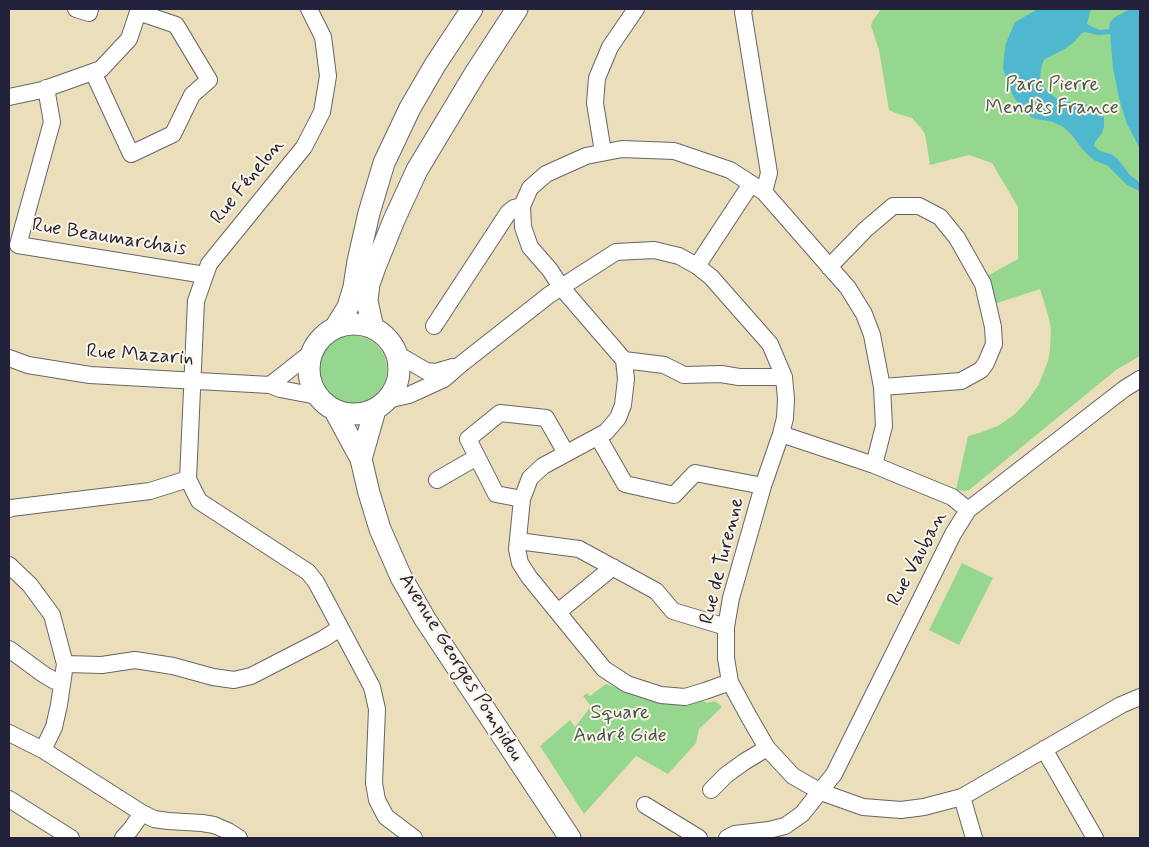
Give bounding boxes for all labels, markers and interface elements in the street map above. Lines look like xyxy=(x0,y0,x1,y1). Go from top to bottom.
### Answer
park label: Parc Pierre Mendès France xyxy=(985,74,1119,121)
street label: Rue Fénelon xyxy=(206,134,290,230)
street label: Rue Beaumarchais xyxy=(30,214,188,262)
street label: Rue Mazarin xyxy=(86,340,194,372)
street label: Rue de Turenne xyxy=(696,495,750,627)
street label: Rue Vauban xyxy=(883,507,953,611)
street label: Avenue Georges Pompidou xyxy=(392,570,528,766)
park label: Square André Gide xyxy=(573,702,667,749)

